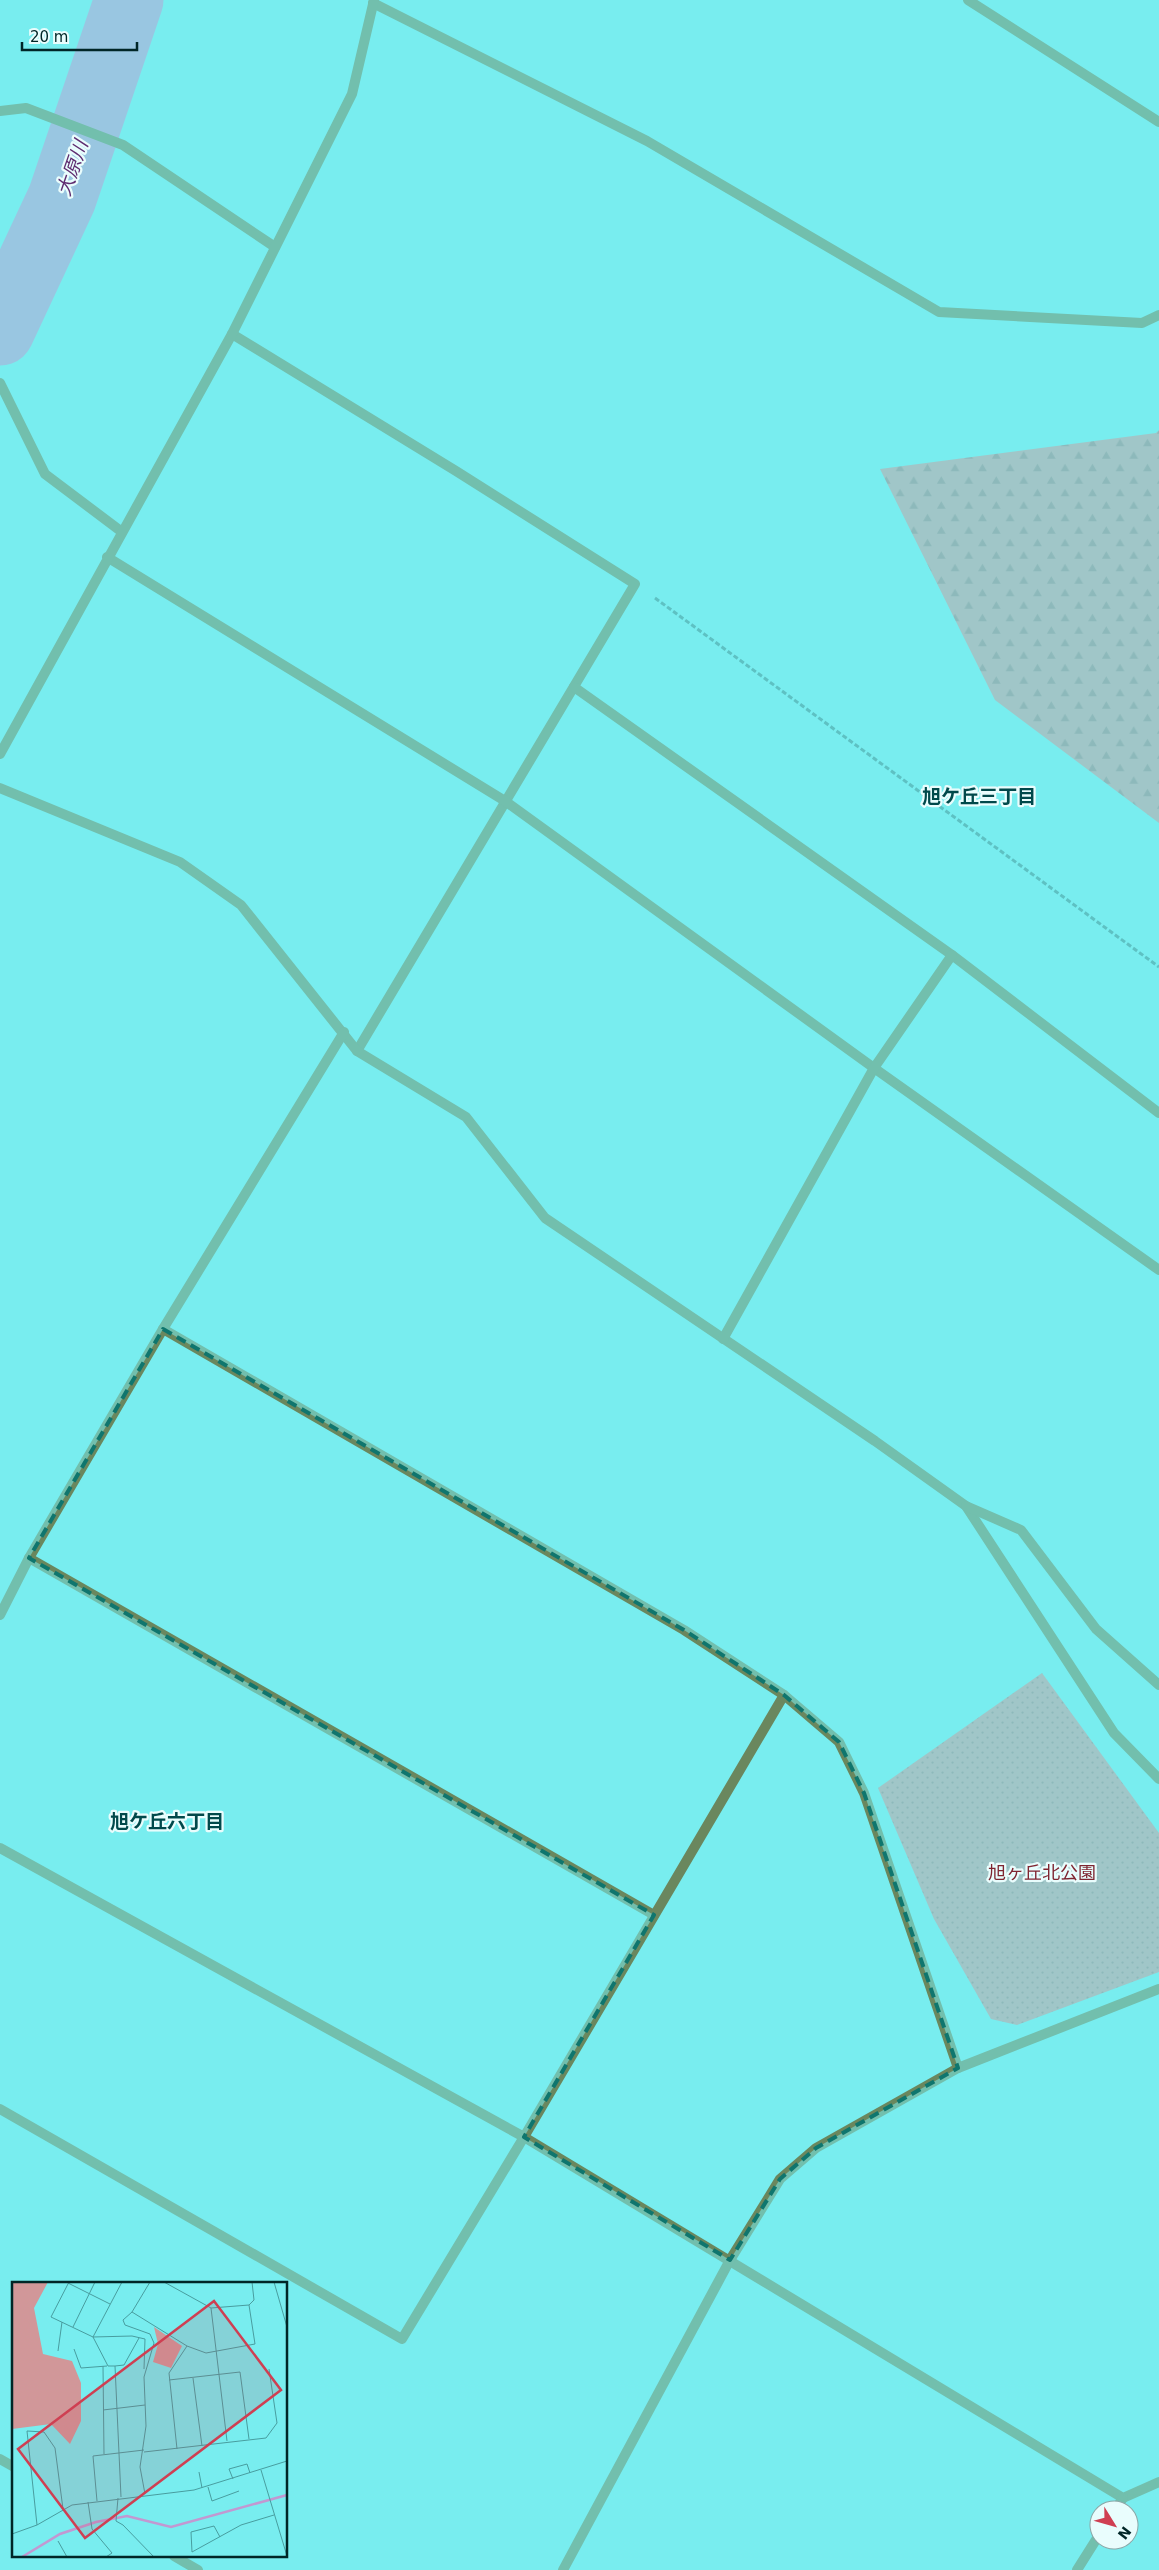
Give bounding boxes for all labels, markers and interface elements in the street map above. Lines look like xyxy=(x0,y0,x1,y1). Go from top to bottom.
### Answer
scale bar xyxy=(22,20,138,52)
text: 20 m xyxy=(30,28,68,46)
water label: 大原川 xyxy=(52,136,92,199)
district label: 旭ケ丘三丁目 xyxy=(922,785,1036,807)
district label: 旭ケ丘六丁目 xyxy=(110,1810,224,1832)
park label: 旭ヶ丘北公園 xyxy=(988,1862,1096,1883)
inset map xyxy=(12,2282,288,2558)
north arrow xyxy=(1089,2500,1139,2550)
text: N xyxy=(1114,2523,1134,2542)

